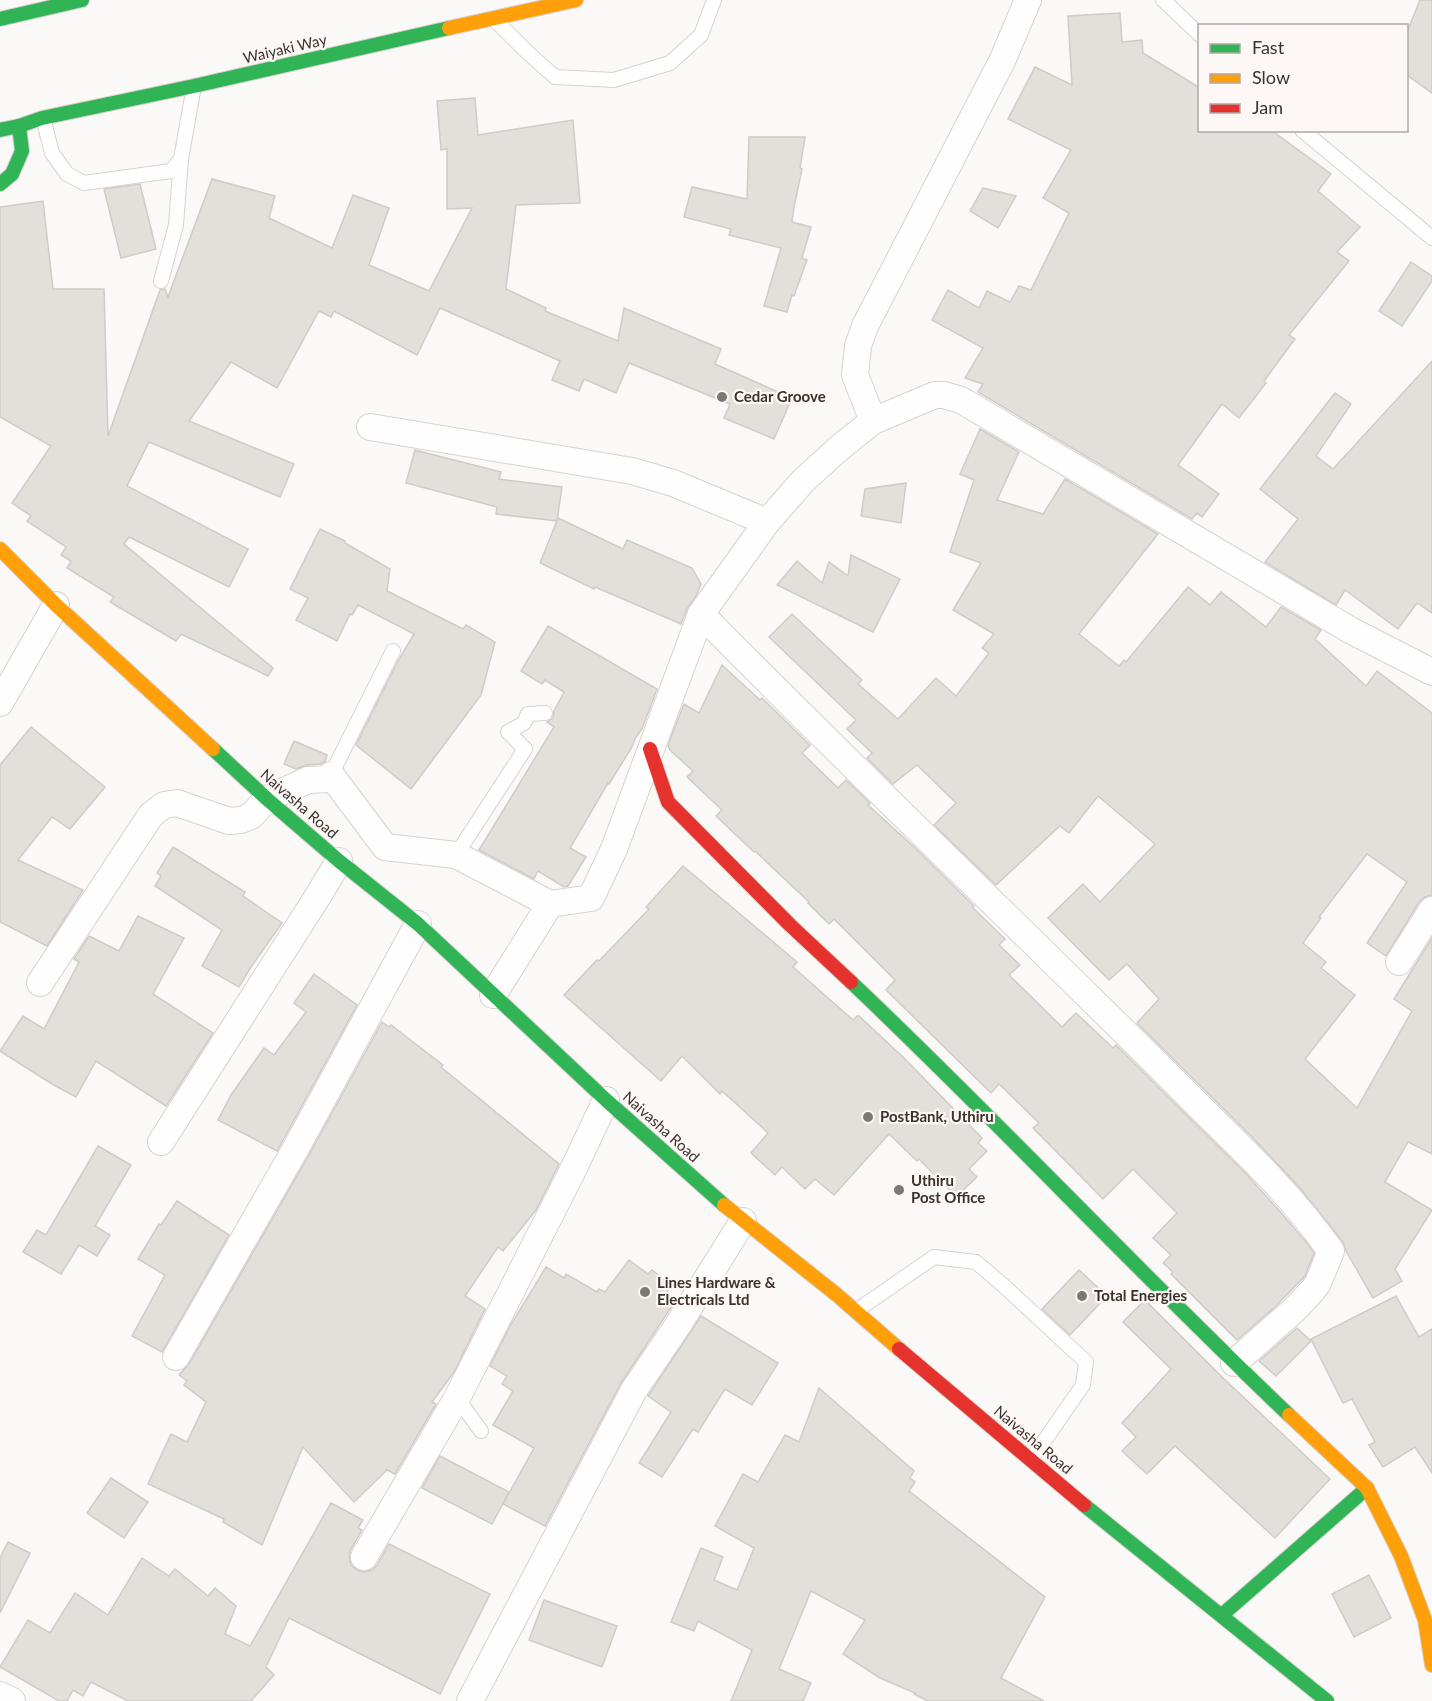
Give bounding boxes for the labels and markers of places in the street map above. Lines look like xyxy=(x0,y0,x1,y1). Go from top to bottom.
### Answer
place label: Cedar Groove xyxy=(734,387,826,405)
marker: Cedar Groove xyxy=(715,390,729,404)
place label: PostBank, Uthiru xyxy=(880,1107,994,1125)
marker: PostBank, Uthiru xyxy=(861,1110,875,1124)
place label: Uthiru Post Office xyxy=(911,1171,985,1206)
marker: Uthiru Post Office xyxy=(892,1183,906,1197)
place label: Lines Hardware & Electricals Ltd xyxy=(657,1273,776,1308)
marker: Lines Hardware & Electricals Ltd xyxy=(638,1285,652,1299)
place label: Total Energies xyxy=(1094,1286,1187,1304)
marker: Total Energies xyxy=(1075,1289,1089,1303)

